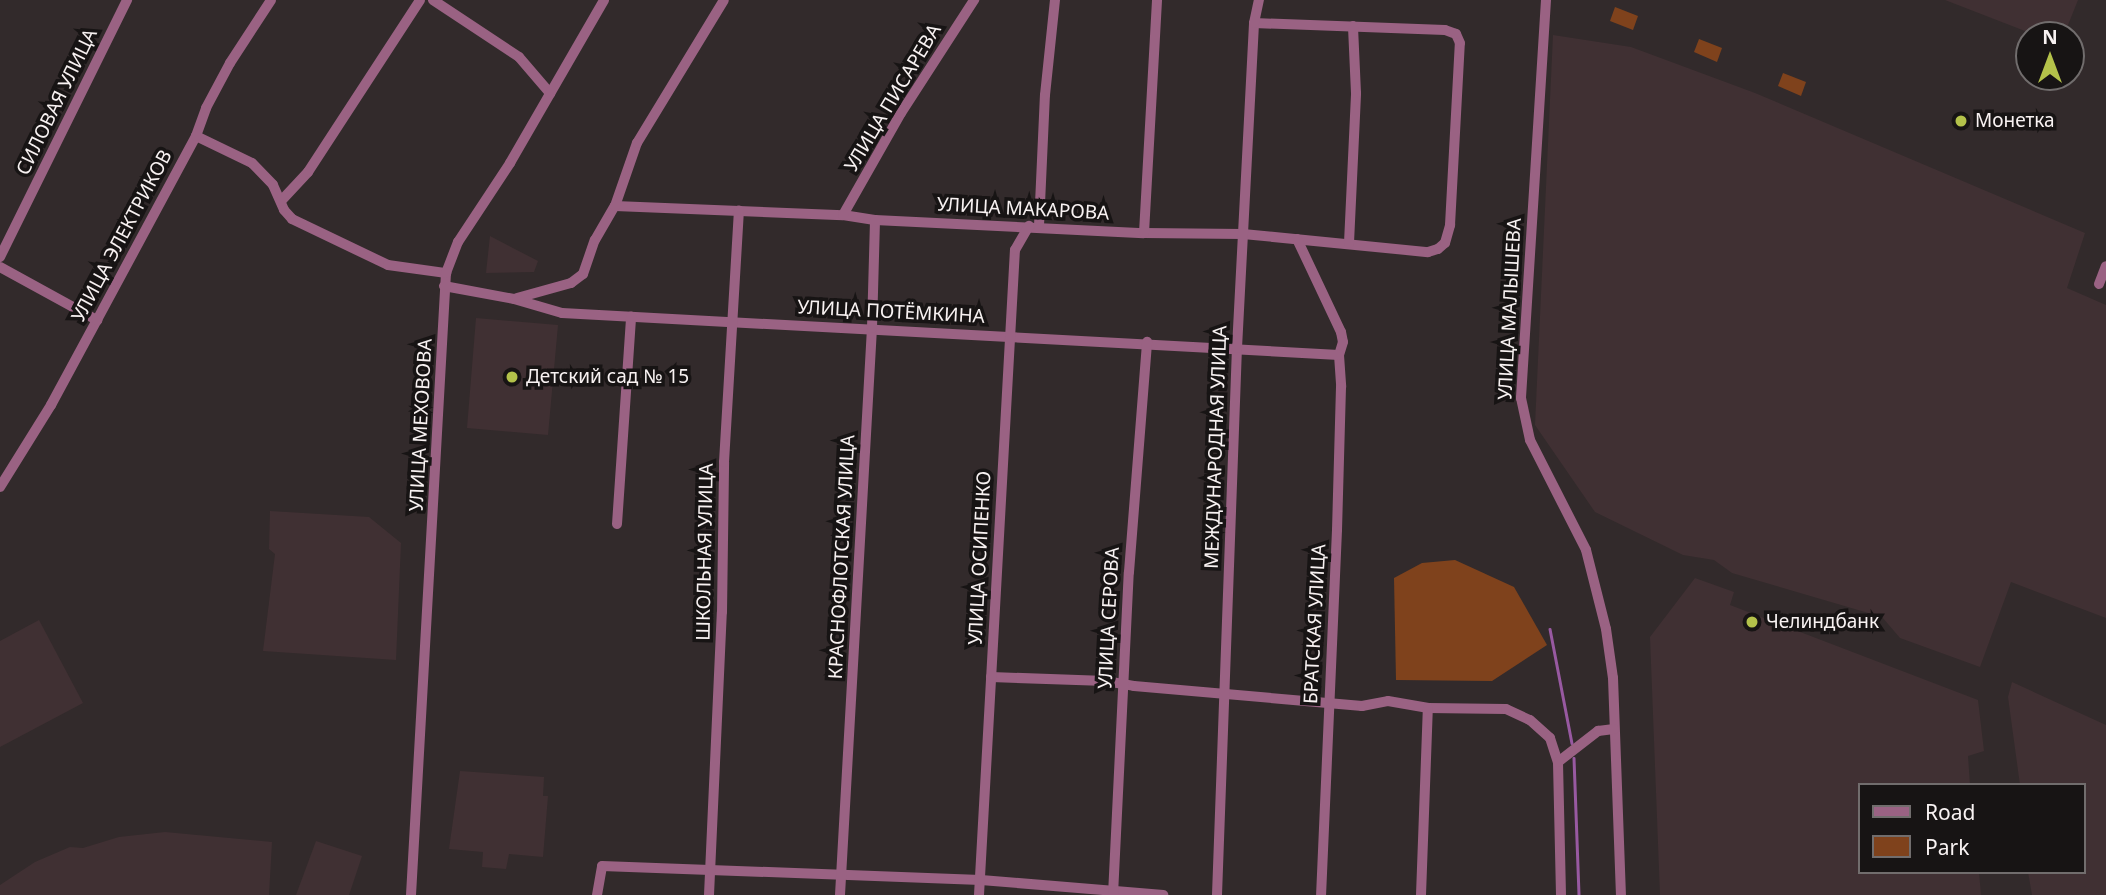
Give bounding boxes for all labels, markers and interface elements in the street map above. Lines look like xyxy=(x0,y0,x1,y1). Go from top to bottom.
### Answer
street label: УЛИЦА ПИСАРЕВА xyxy=(840,20,946,176)
north arrow xyxy=(2015,21,2085,91)
text: N xyxy=(2042,24,2058,50)
street label: СИЛОВАЯ УЛИЦА xyxy=(12,25,102,179)
place label: Монетка xyxy=(1975,110,2055,132)
marker: Монетка xyxy=(1953,113,1969,129)
street label: УЛИЦА ЭЛЕКТРИКОВ xyxy=(67,146,177,326)
street label: УЛИЦА МАКАРОВА xyxy=(936,193,1110,225)
street label: УЛИЦА МАЛЫШЕВА xyxy=(1494,217,1526,401)
street label: УЛИЦА ПОТЁМКИНА xyxy=(797,296,985,328)
street label: МЕЖДУНАРОДНАЯ УЛИЦА xyxy=(1200,325,1232,569)
street label: УЛИЦА МЕХОВОВА xyxy=(405,338,437,512)
place label: Детский сад № 15 xyxy=(526,366,689,388)
marker: Детский сад № 15 xyxy=(504,369,520,385)
street label: КРАСНОФЛОТСКАЯ УЛИЦА xyxy=(824,434,860,680)
street label: ШКОЛЬНАЯ УЛИЦА xyxy=(692,463,718,641)
street label: УЛИЦА ОСИПЕНКО xyxy=(964,470,996,646)
street label: БРАТСКАЯ УЛИЦА xyxy=(1299,543,1331,705)
street label: УЛИЦА СЕРОВА xyxy=(1094,547,1124,689)
place label: Челиндбанк xyxy=(1766,611,1879,633)
marker: Челиндбанк xyxy=(1744,614,1760,630)
legend xyxy=(1857,783,2085,874)
text: Road xyxy=(1925,798,1975,826)
text: Park xyxy=(1925,833,1969,861)

